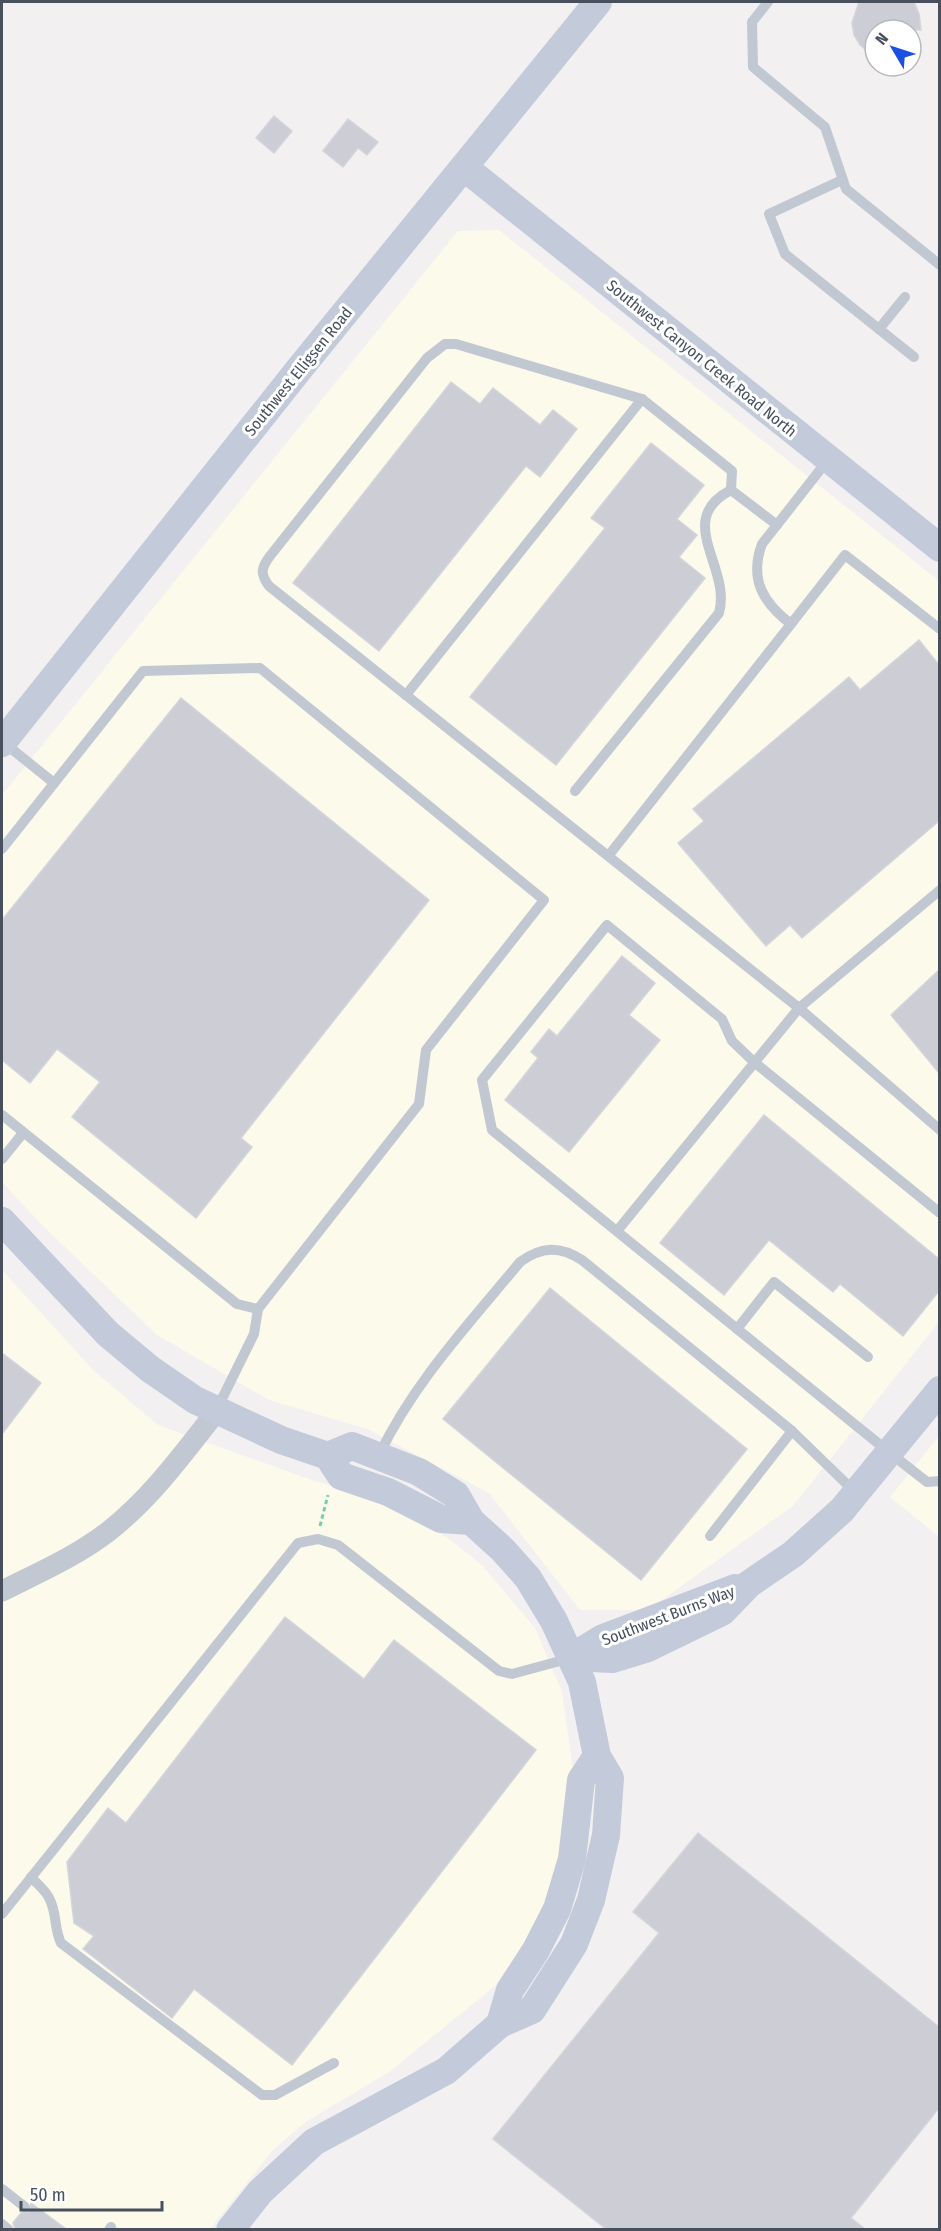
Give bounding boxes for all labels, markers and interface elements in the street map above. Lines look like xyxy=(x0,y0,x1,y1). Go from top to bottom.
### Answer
north arrow xyxy=(863,18,923,78)
text: N xyxy=(871,29,892,49)
street label: Southwest Canyon Creek Road North xyxy=(603,276,800,441)
street label: Southwest Elligsen Road xyxy=(241,303,356,439)
street label: Southwest Burns Way xyxy=(599,1581,738,1650)
scale bar xyxy=(21,2174,162,2212)
text: 50 m xyxy=(30,2184,66,2206)

